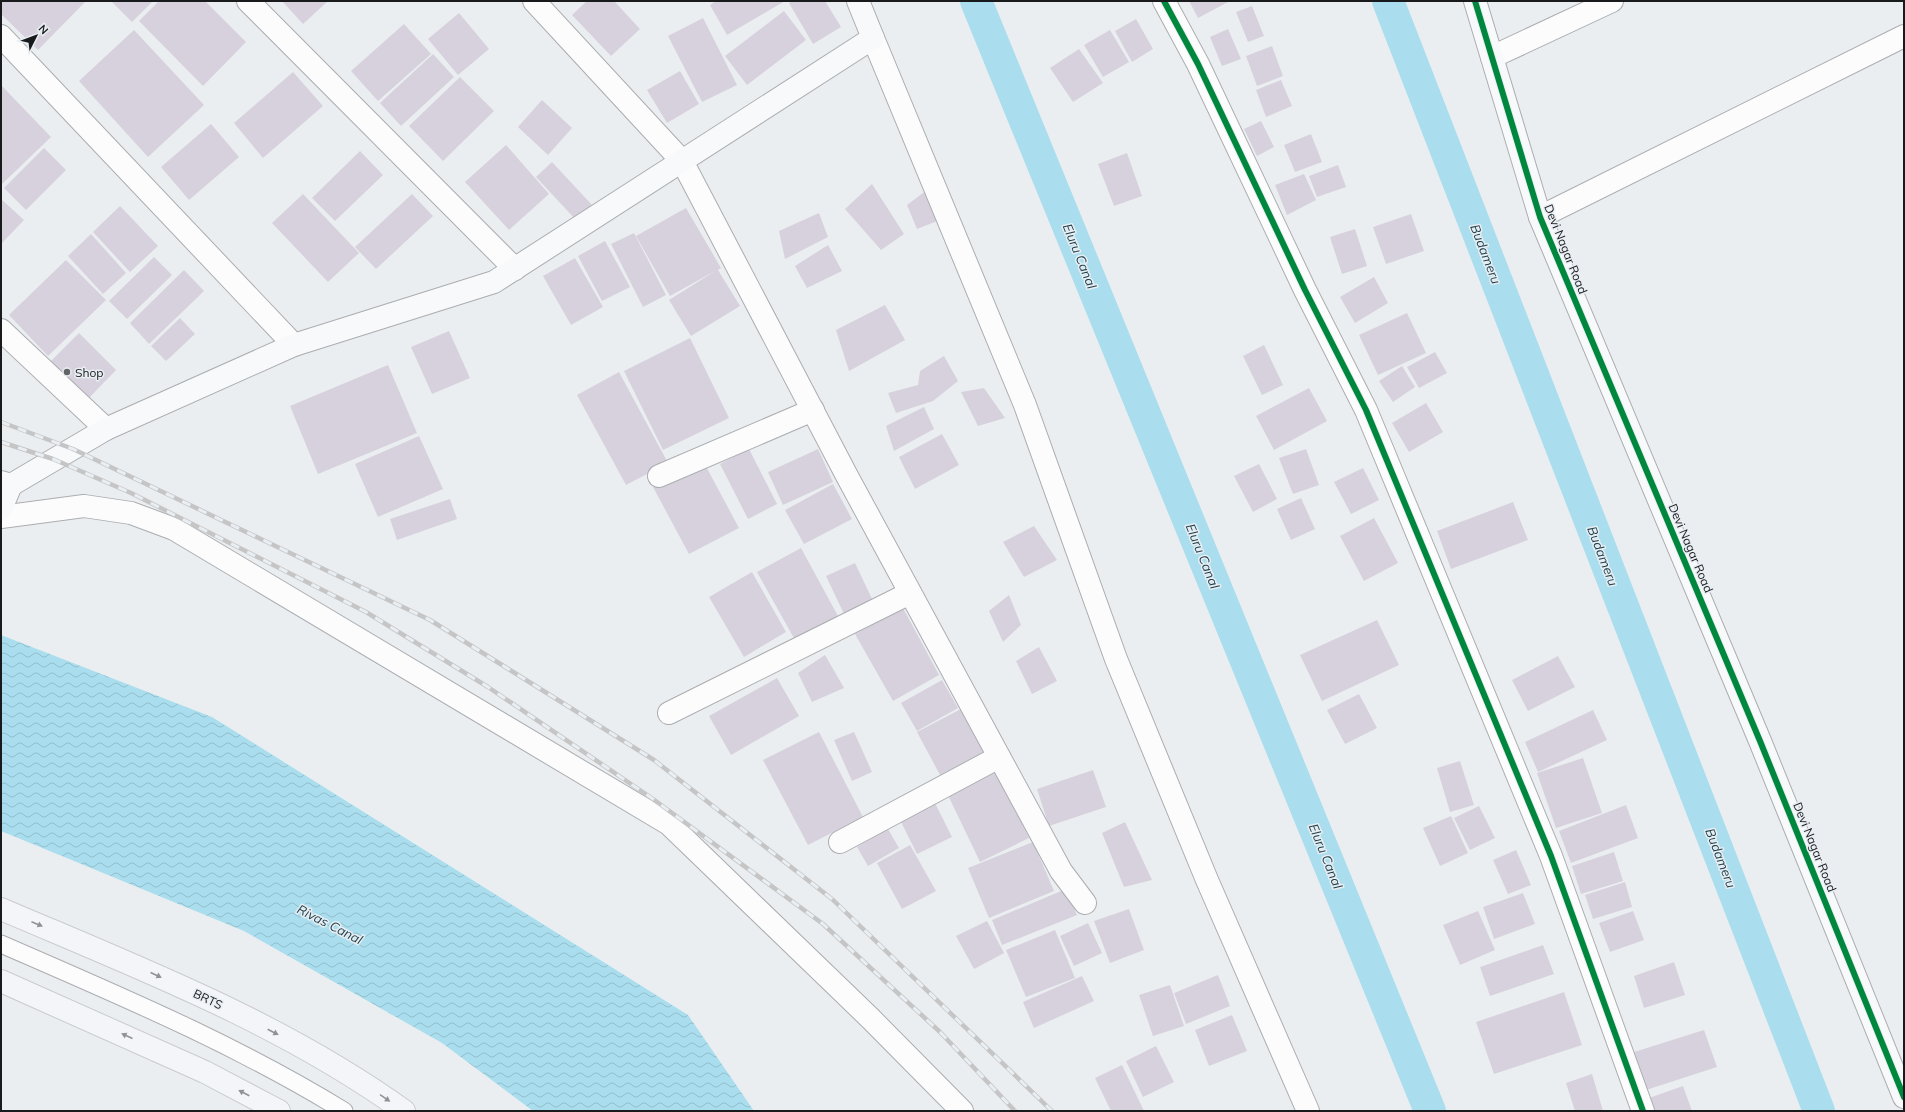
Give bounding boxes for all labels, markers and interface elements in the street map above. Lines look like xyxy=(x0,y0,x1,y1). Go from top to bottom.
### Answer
north arrow xyxy=(16,16,56,56)
text: N xyxy=(35,22,51,37)
street label: Devi Nagar Road xyxy=(1541,202,1591,296)
water label: Eluru Canal xyxy=(1060,221,1101,292)
water label: Budameru xyxy=(1467,222,1505,286)
place label: Shop xyxy=(75,365,104,380)
marker: Shop xyxy=(62,367,72,377)
street label: Devi Nagar Road xyxy=(1665,501,1717,595)
water label: Eluru Canal xyxy=(1183,521,1224,592)
water label: Budameru xyxy=(1584,524,1622,588)
street label: Devi Nagar Road xyxy=(1790,800,1840,894)
water label: Eluru Canal xyxy=(1306,821,1347,892)
water label: Budameru xyxy=(1702,826,1740,890)
water label: Rivas Canal xyxy=(295,901,366,948)
one-way arrow xyxy=(31,921,42,927)
one-way arrow xyxy=(151,972,162,978)
street label: BRTS xyxy=(191,986,225,1012)
one-way arrow xyxy=(267,1029,279,1035)
one-way arrow xyxy=(122,1033,133,1039)
one-way arrow xyxy=(239,1090,250,1096)
one-way arrow xyxy=(380,1094,390,1102)

